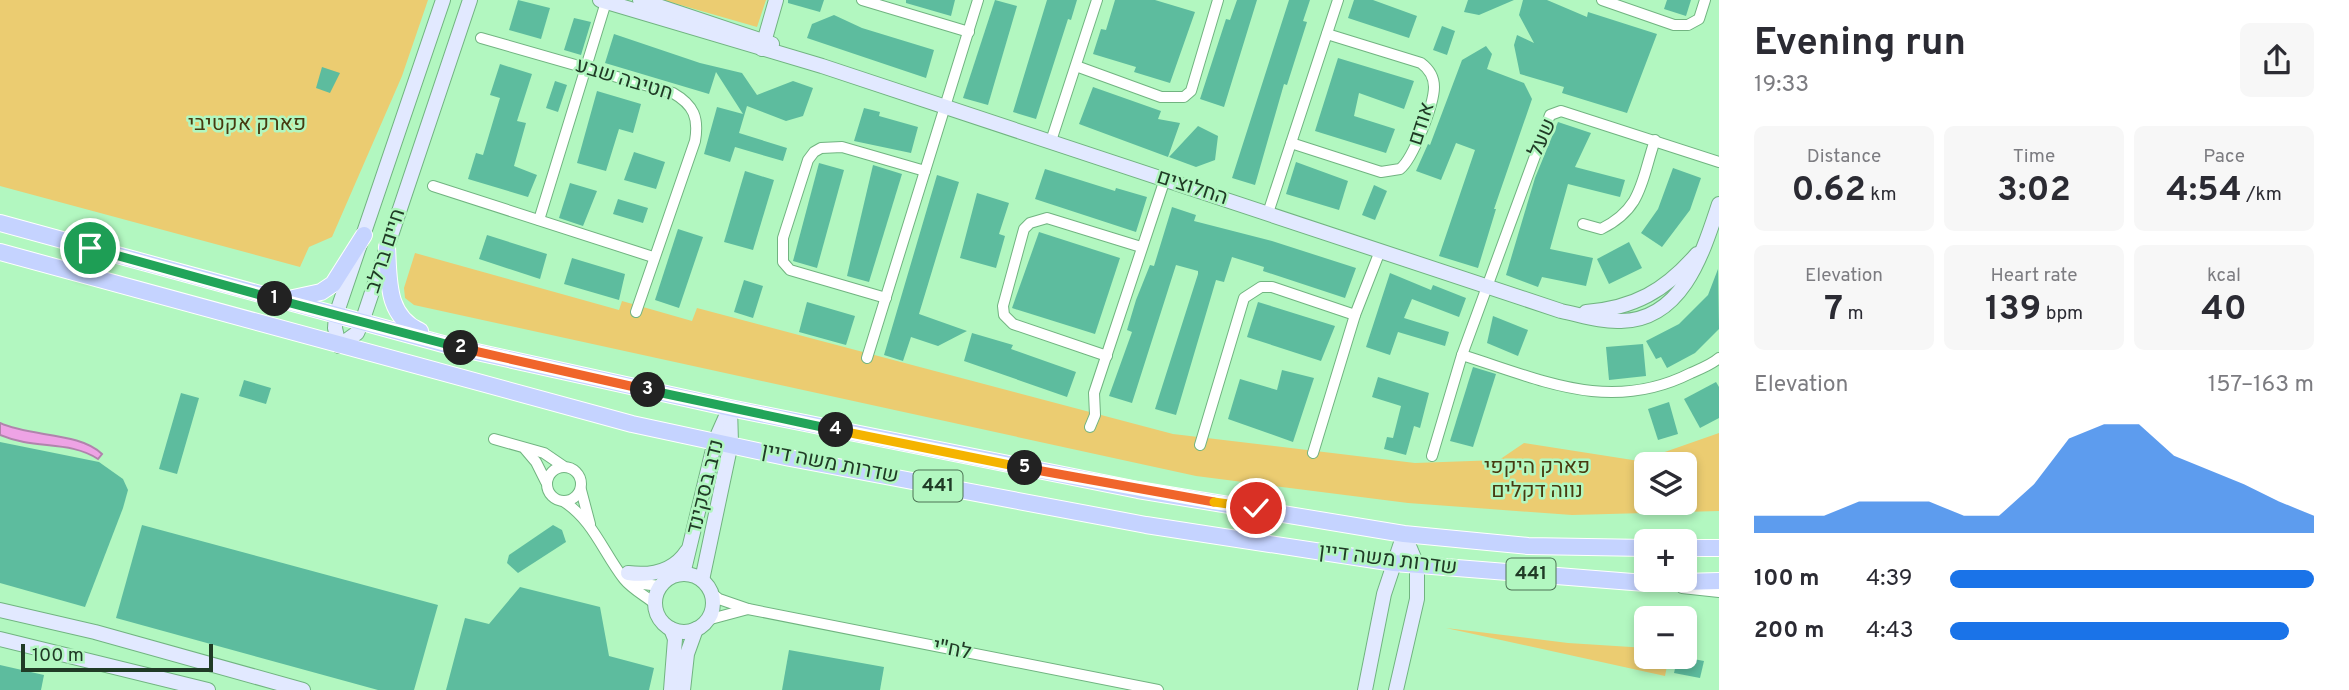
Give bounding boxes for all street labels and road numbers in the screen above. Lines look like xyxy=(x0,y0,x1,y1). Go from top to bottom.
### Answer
street label: חטיבה שבע xyxy=(572,52,676,108)
street label: אודם xyxy=(1402,99,1442,149)
street label: שעל xyxy=(1523,114,1563,162)
street label: החלוצים xyxy=(1153,164,1231,212)
street label: חיים ברלב xyxy=(360,205,412,297)
street label: נדב בסקינד xyxy=(681,437,731,537)
street label: שדרות משה דיין xyxy=(759,437,901,491)
road number: 441 xyxy=(914,471,962,502)
street label: שדרות משה דיין xyxy=(1317,538,1459,582)
road number: 441 xyxy=(1506,558,1556,590)
street label: לח"י xyxy=(931,633,974,667)

